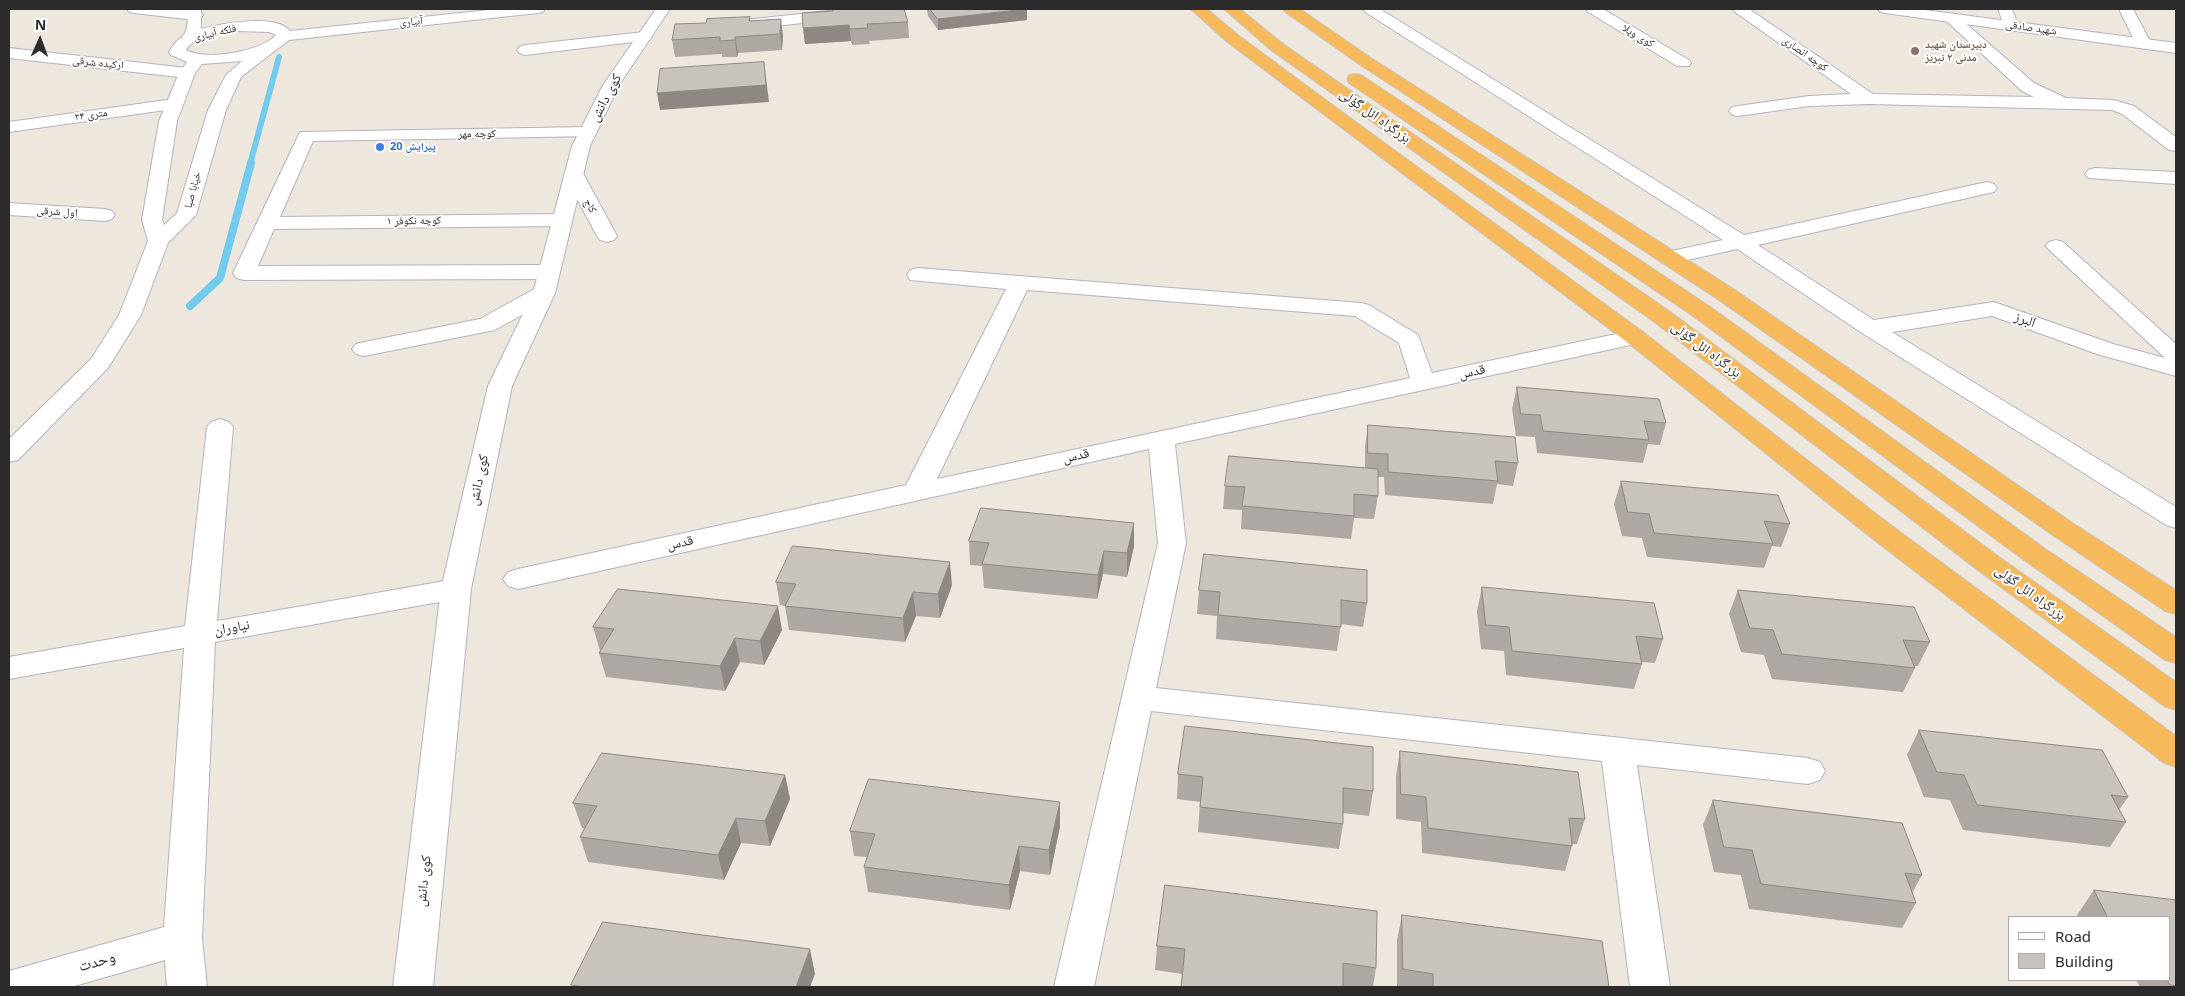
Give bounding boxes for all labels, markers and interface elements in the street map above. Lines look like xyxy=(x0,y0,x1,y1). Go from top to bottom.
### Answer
street label: آبیاری xyxy=(399,14,423,30)
north arrow xyxy=(15,15,65,65)
text: N xyxy=(35,15,47,34)
street label: شهید صادقی xyxy=(2005,18,2057,38)
street label: کوی ویلا xyxy=(1620,21,1656,51)
street label: فلکه آبیاری xyxy=(192,22,238,44)
street label: کوچه انصاری xyxy=(1780,34,1830,74)
place label: دبیرستان شهید مدنی ۲ تبریز xyxy=(1925,38,1987,64)
marker: دبیرستان شهید مدنی ۲ تبریز xyxy=(1909,45,1921,57)
street label: ارکیده شرقی xyxy=(72,54,124,72)
street label: کوی دانش xyxy=(586,71,626,125)
street label: بزرگراه ائل گؤلی xyxy=(1336,85,1414,147)
street label: ۲۴ متری xyxy=(74,106,108,124)
street label: کوچه مهر xyxy=(458,127,496,141)
place label: پیرایش 20 xyxy=(390,140,436,154)
marker: پیرایش 20 xyxy=(374,141,386,153)
street label: خیابا صبا xyxy=(182,170,204,210)
street label: کاج xyxy=(581,197,599,215)
street label: اول شرقی xyxy=(36,204,78,220)
street label: کوچه نکوفر ۱ xyxy=(387,214,441,228)
street label: البرز xyxy=(2012,308,2038,332)
street label: بزرگراه ائل گؤلی xyxy=(1668,318,1744,382)
street label: قدس xyxy=(1457,361,1487,383)
street label: قدس xyxy=(1061,445,1091,467)
street label: کوی دانش xyxy=(465,453,493,507)
street label: قدس xyxy=(665,532,695,554)
street label: بزرگراه ائل گؤلی xyxy=(1991,562,2069,624)
street label: نیاوران xyxy=(213,617,251,639)
street label: کوی دانش xyxy=(413,854,435,908)
legend xyxy=(2008,916,2170,981)
text: Road xyxy=(2055,926,2091,946)
street label: وحدت xyxy=(76,948,118,976)
text: Building xyxy=(2055,951,2113,971)

